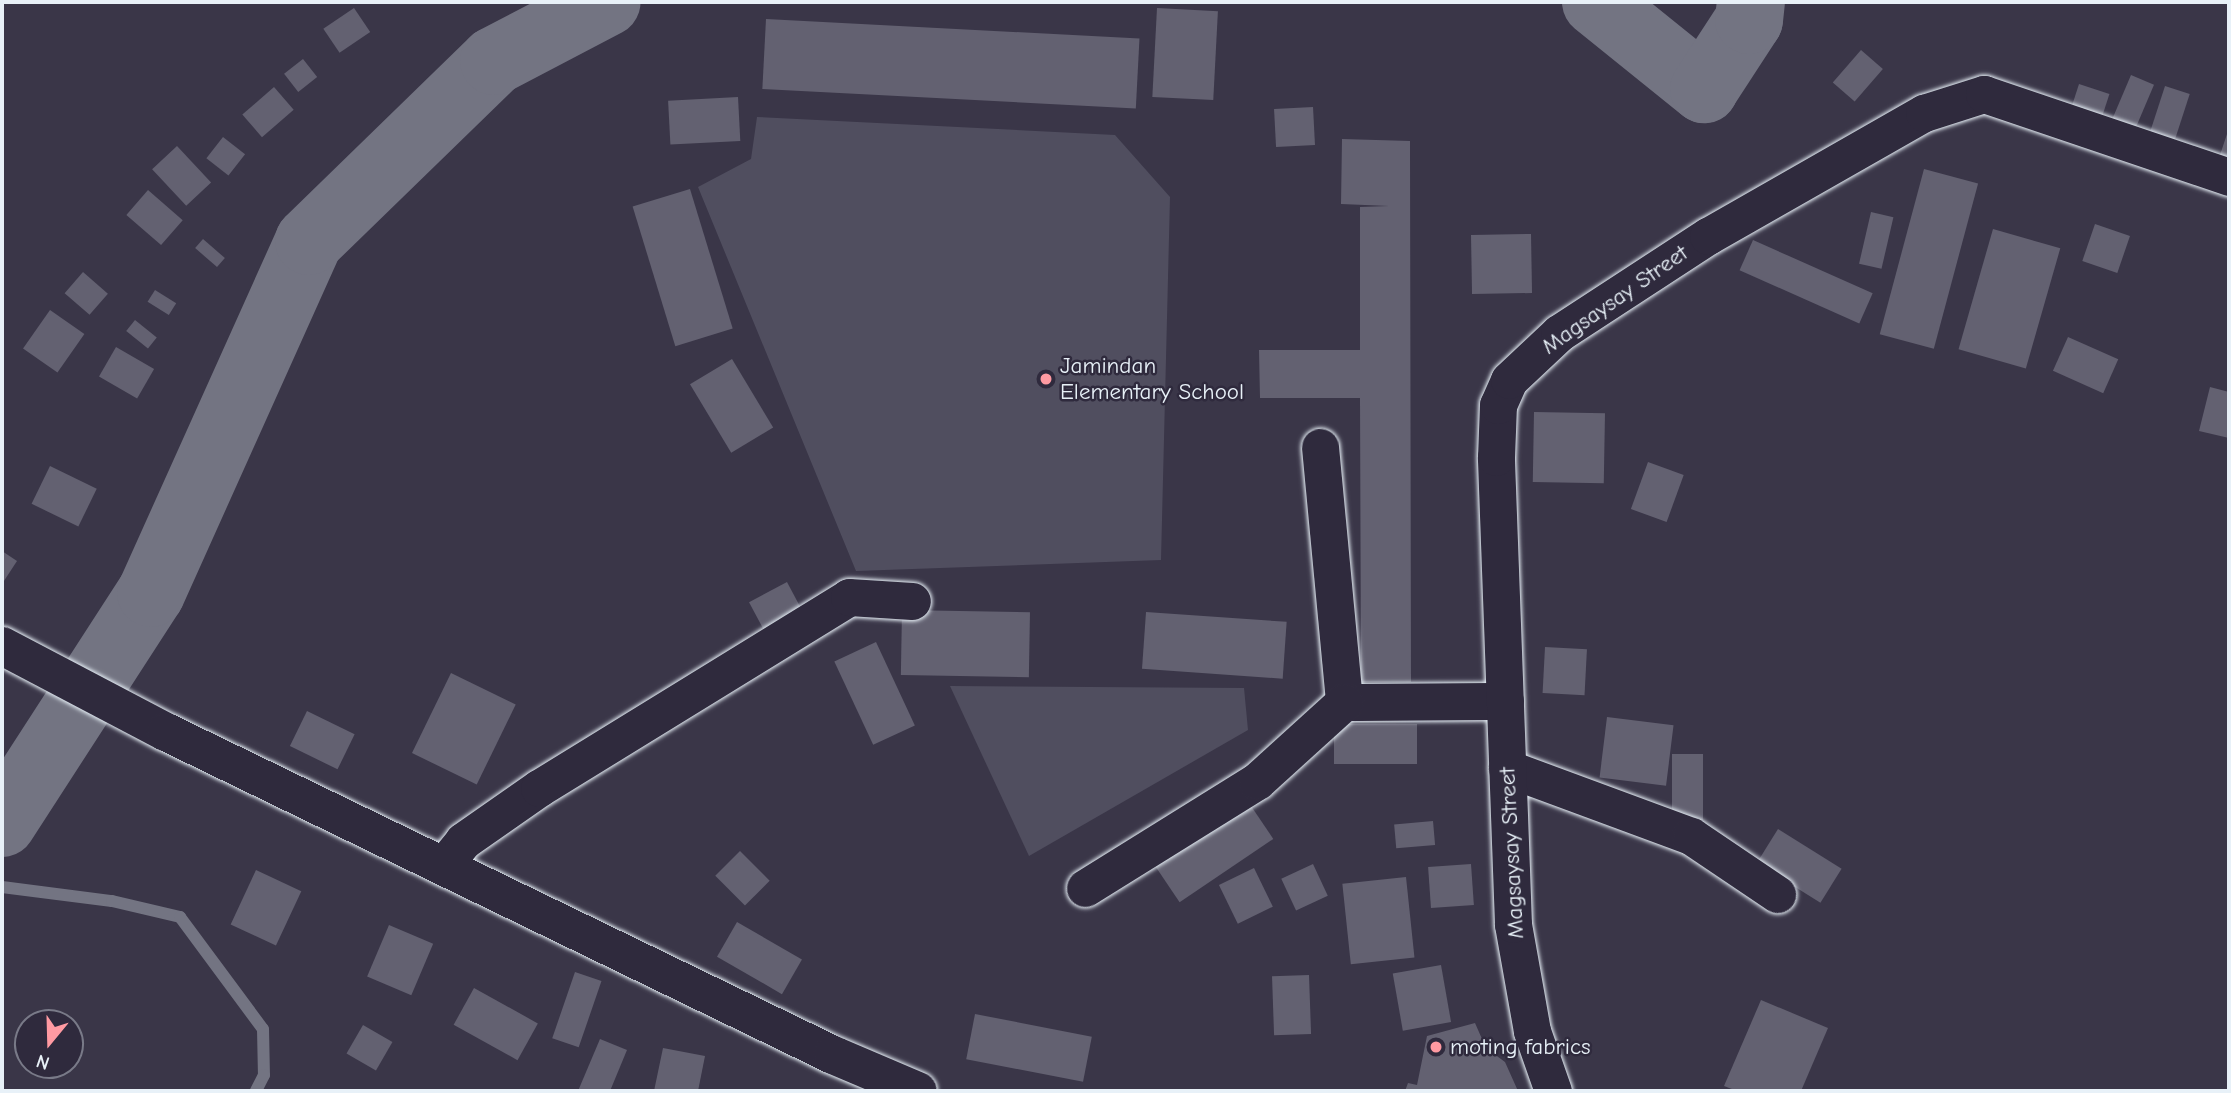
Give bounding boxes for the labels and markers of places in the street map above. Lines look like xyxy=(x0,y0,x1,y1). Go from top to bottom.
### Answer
place label: Jamindan Elementary School xyxy=(1060,352,1244,406)
marker: Jamindan Elementary School xyxy=(1038,371,1054,387)
place label: moting fabrics xyxy=(1450,1033,1591,1061)
marker: moting fabrics xyxy=(1428,1039,1444,1055)

